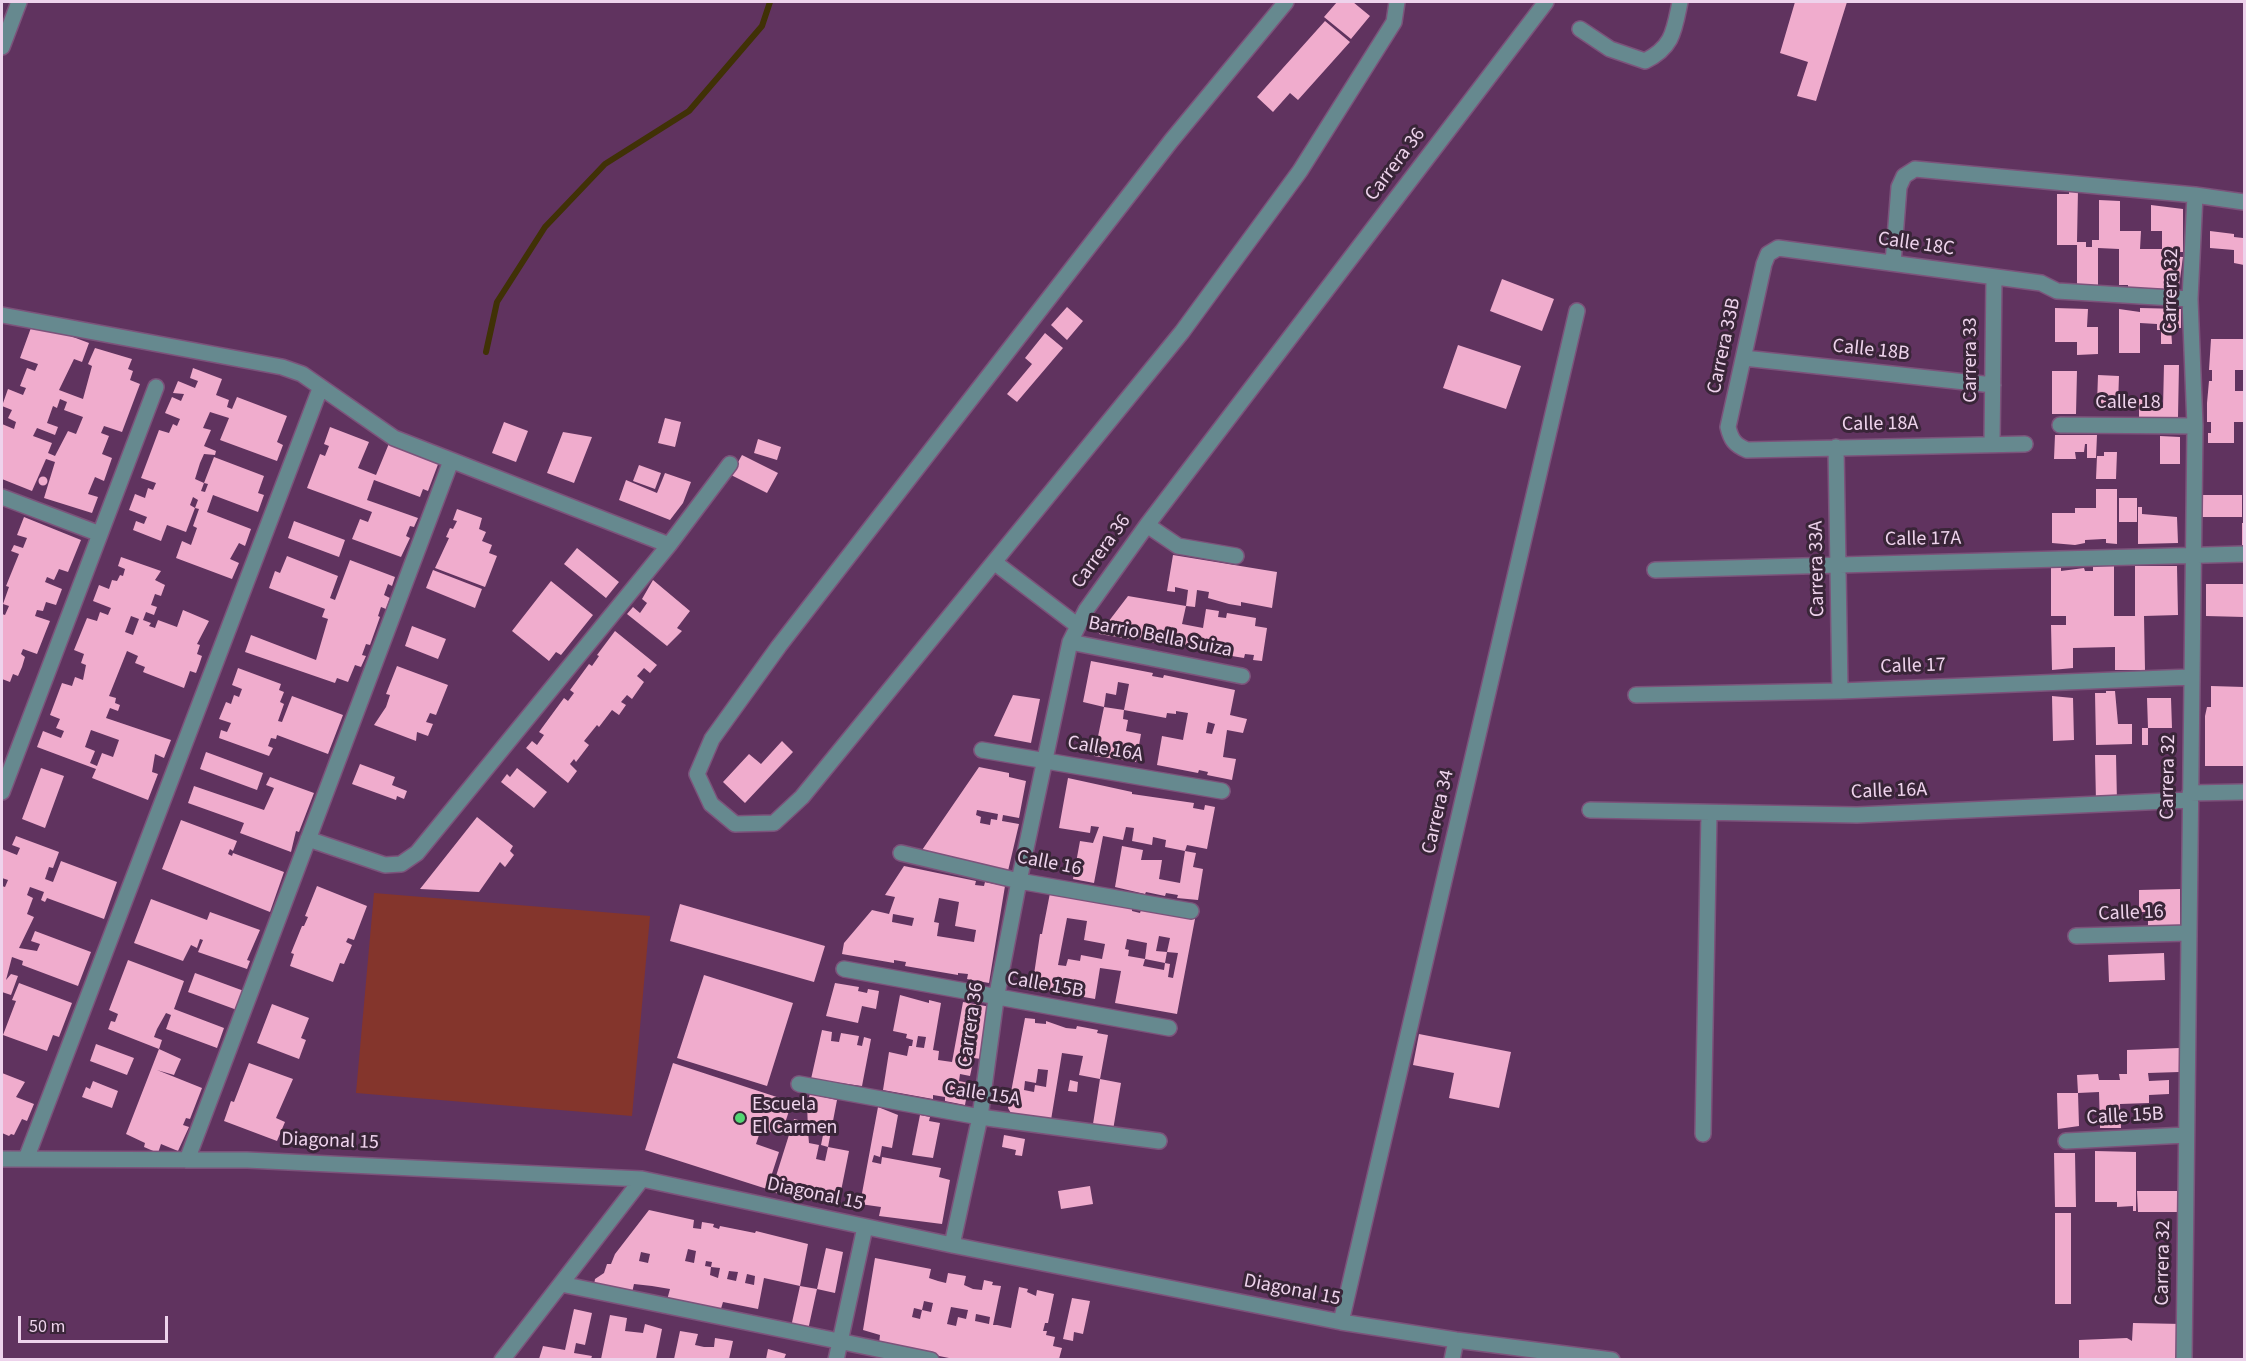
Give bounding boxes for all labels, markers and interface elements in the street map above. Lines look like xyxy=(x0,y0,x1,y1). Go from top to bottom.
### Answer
street label: Carrera 36 xyxy=(1361,124,1431,206)
street label: Calle 18C xyxy=(1876,228,1956,262)
street label: Carrera 32 xyxy=(2159,248,2185,334)
street label: Carrera 33B xyxy=(1703,296,1747,396)
street label: Carrera 33 xyxy=(1960,317,1984,403)
street label: Calle 18B xyxy=(1831,335,1911,367)
street label: Calle 18 xyxy=(2095,392,2161,416)
street label: Calle 18A xyxy=(1842,412,1918,438)
street label: Carrera 36 xyxy=(1067,510,1137,594)
street label: Carrera 33A xyxy=(1805,521,1831,617)
street label: Calle 17A xyxy=(1885,527,1961,553)
street label: Barrio Bella Suiza xyxy=(1086,612,1234,664)
street label: Calle 17 xyxy=(1880,654,1946,680)
street label: Calle 16A xyxy=(1065,732,1145,768)
street label: Carrera 32 xyxy=(2156,734,2182,820)
street label: Carrera 34 xyxy=(1418,768,1460,856)
street label: Calle 16A xyxy=(1850,779,1928,805)
street label: Calle 16 xyxy=(1015,846,1083,882)
street label: Calle 16 xyxy=(2098,901,2164,927)
street label: Calle 15B xyxy=(1005,967,1085,1005)
street label: Carrera 36 xyxy=(954,981,990,1069)
street label: Calle 15A xyxy=(942,1077,1022,1113)
place label: Escuela El Carmen xyxy=(752,1094,838,1141)
street label: Calle 15B xyxy=(2086,1103,2164,1131)
marker: Escuela El Carmen xyxy=(733,1111,747,1125)
street label: Diagonal 15 xyxy=(281,1128,379,1156)
street label: Diagonal 15 xyxy=(765,1173,865,1217)
street label: Carrera 32 xyxy=(2151,1220,2177,1306)
street label: Diagonal 15 xyxy=(1242,1270,1342,1312)
scale bar xyxy=(21,1304,171,1342)
text: 50 m xyxy=(29,1314,65,1339)

